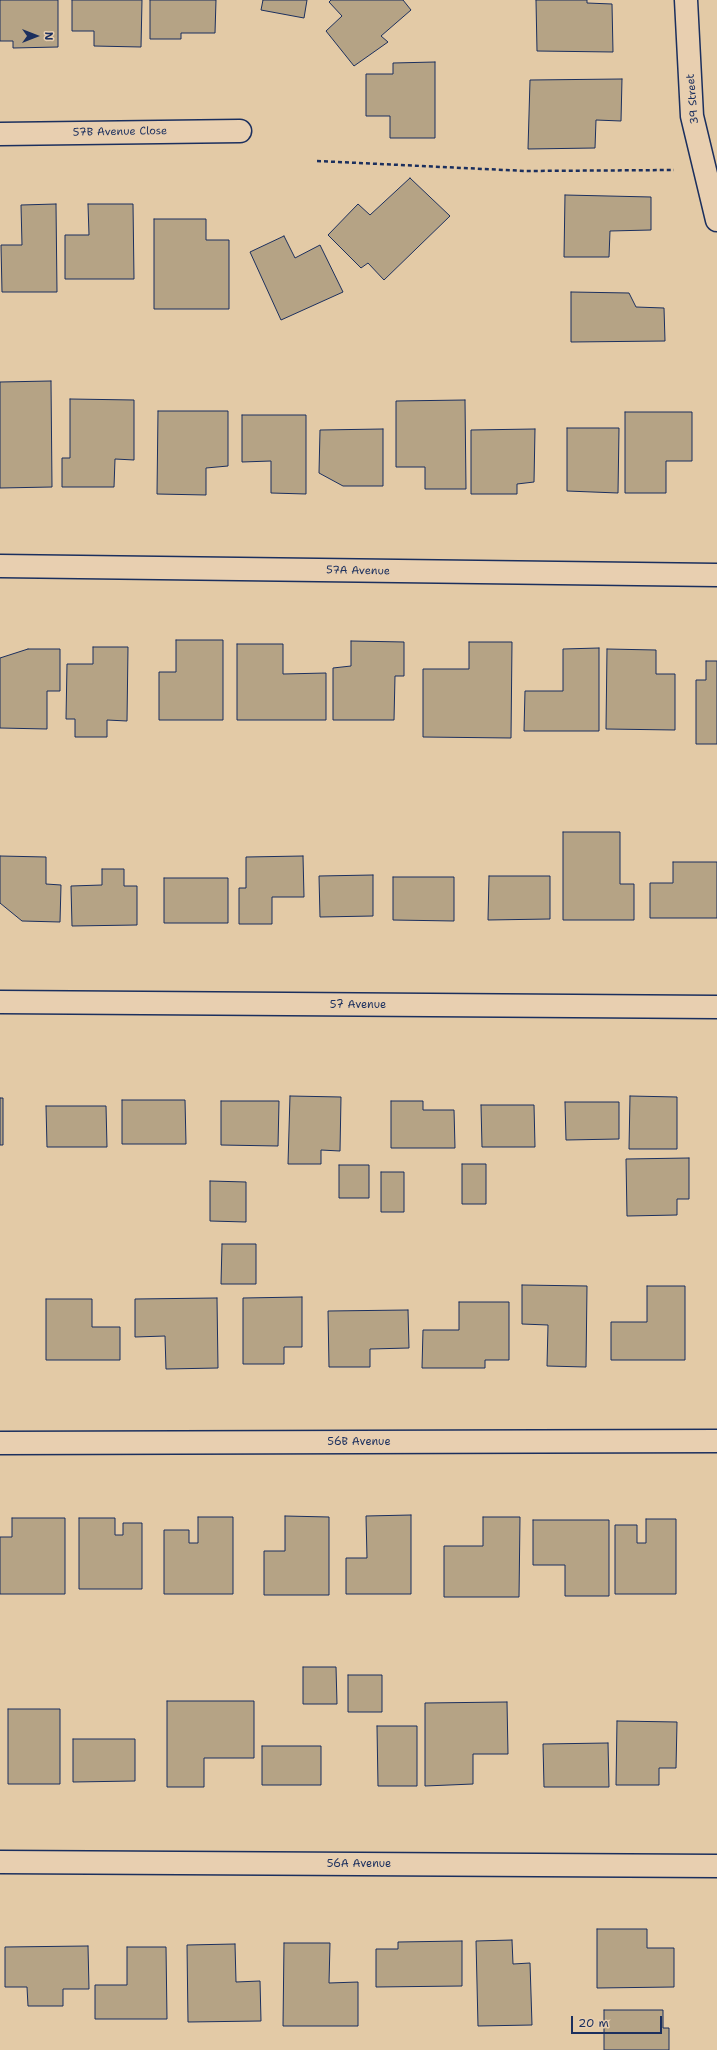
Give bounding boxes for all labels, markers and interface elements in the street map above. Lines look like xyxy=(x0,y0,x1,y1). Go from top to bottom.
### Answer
north arrow xyxy=(16,16,56,56)
text: N xyxy=(41,32,56,40)
street label: 39 Street xyxy=(684,73,702,125)
street label: 57B Avenue Close xyxy=(73,125,167,139)
street label: 57A Avenue xyxy=(326,564,390,578)
street label: 57 Avenue xyxy=(330,998,386,1012)
street label: 56B Avenue xyxy=(327,1435,391,1449)
street label: 56A Avenue xyxy=(327,1857,391,1871)
scale bar xyxy=(573,2008,664,2034)
text: 20 m xyxy=(578,2015,609,2031)

